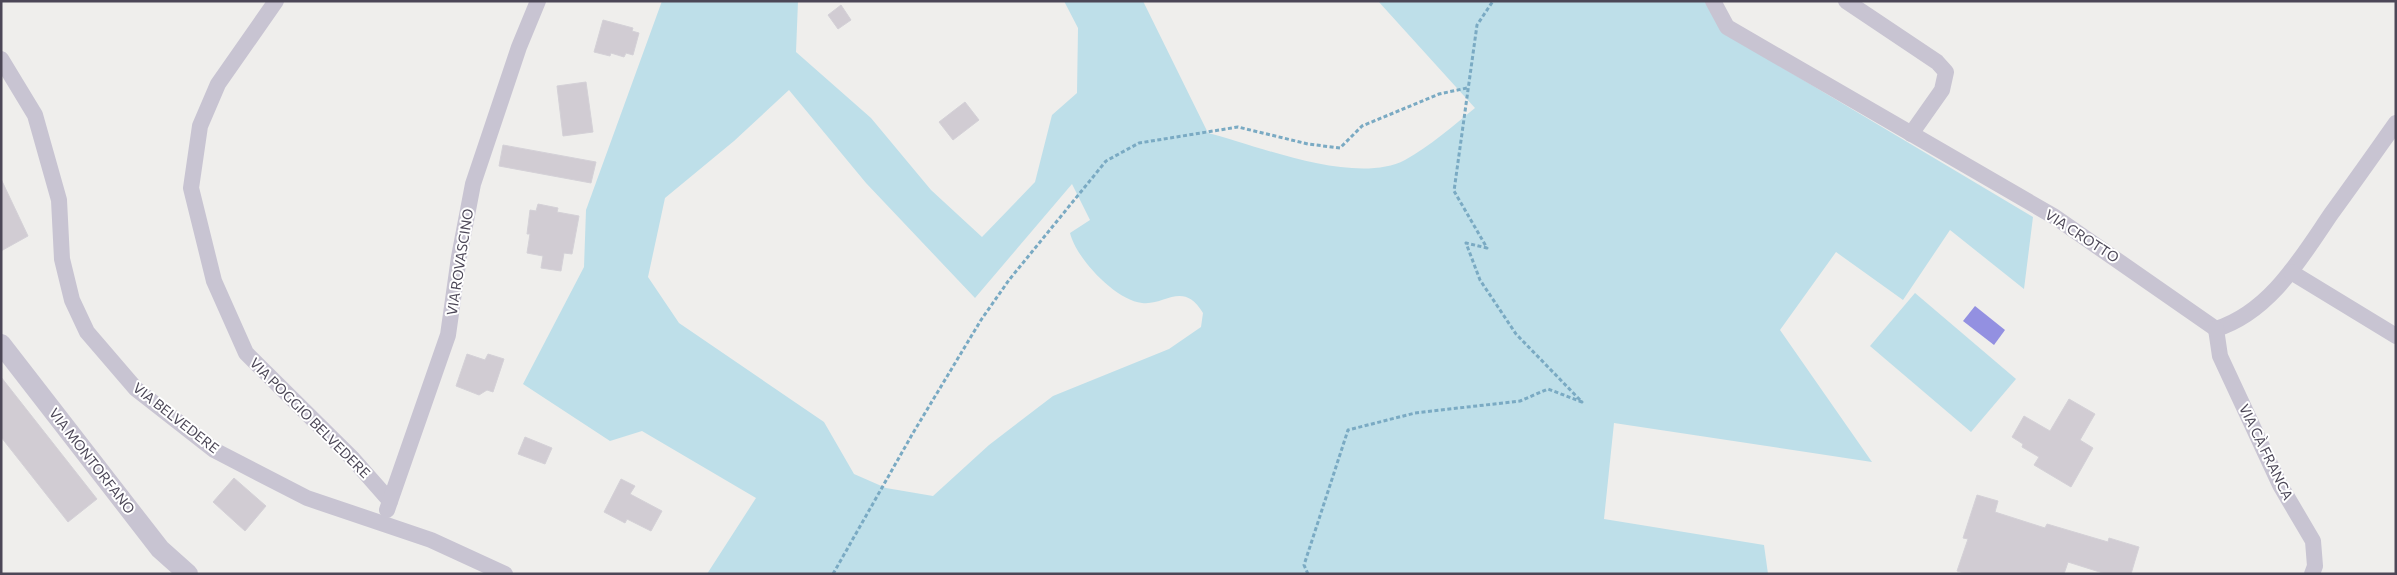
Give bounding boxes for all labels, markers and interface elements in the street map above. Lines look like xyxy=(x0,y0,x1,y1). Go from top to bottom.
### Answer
street label: VIA CROTTO xyxy=(2042,205,2122,266)
street label: VIA ROVASCINO xyxy=(443,207,476,317)
street label: VIA POGGIO BELVEDERE xyxy=(247,354,374,481)
street label: VIA BELVEDERE xyxy=(130,379,223,456)
street label: VIA CÀ FRANCA xyxy=(2236,401,2297,503)
street label: VIA MONTORFANO xyxy=(46,404,139,517)

